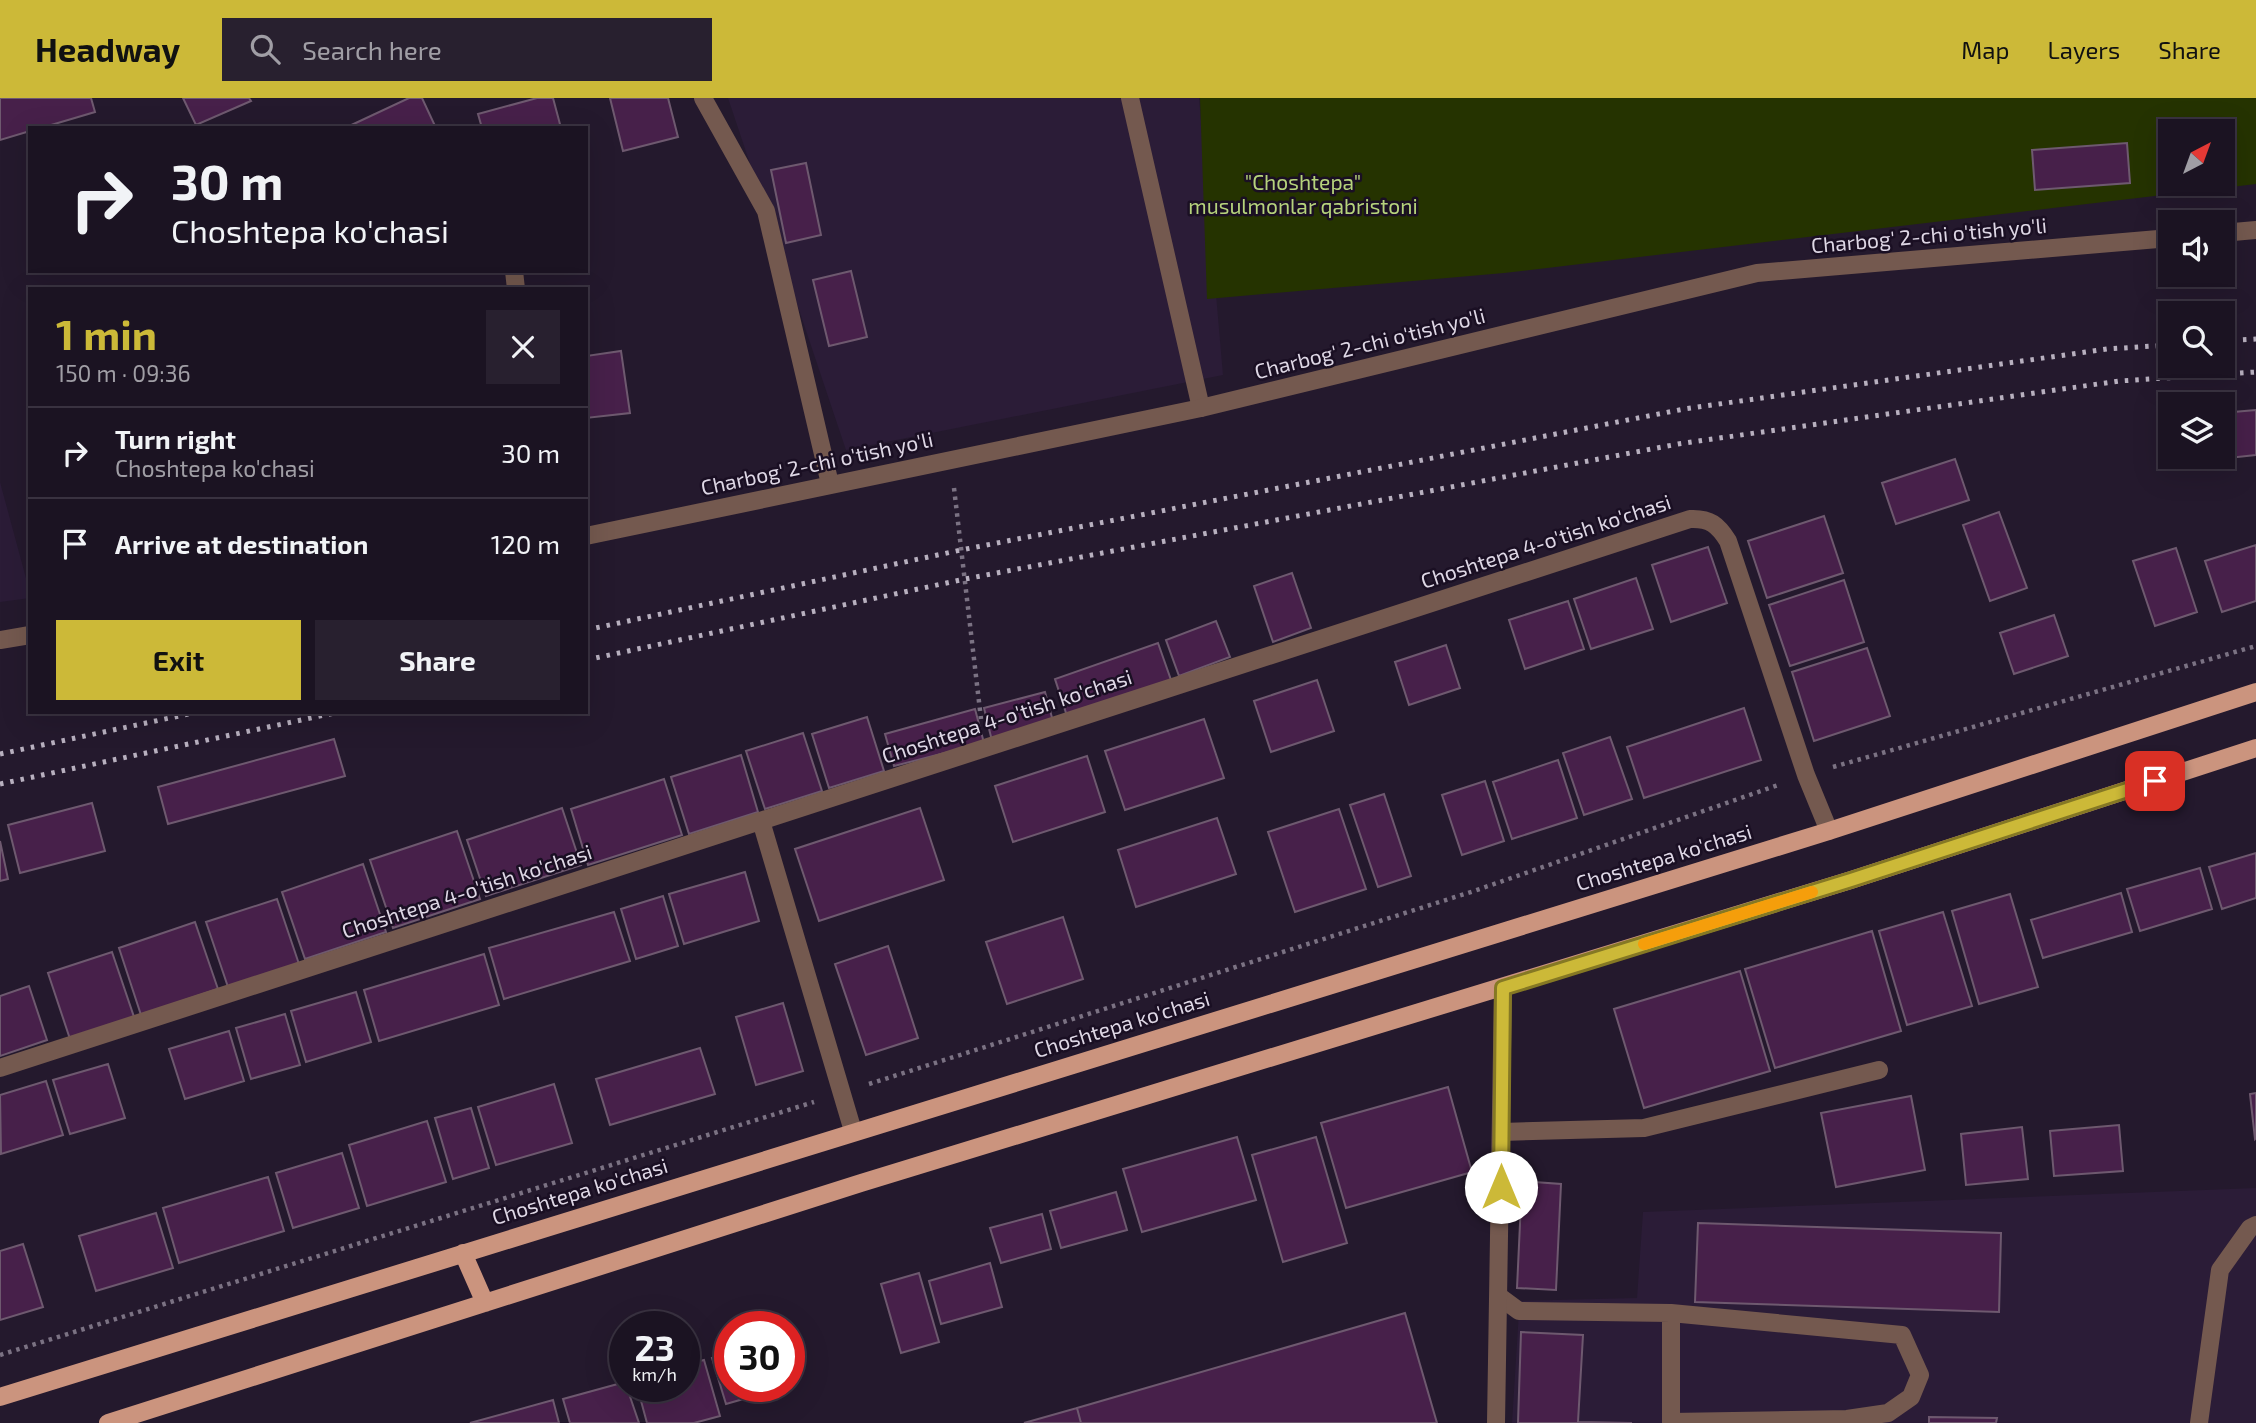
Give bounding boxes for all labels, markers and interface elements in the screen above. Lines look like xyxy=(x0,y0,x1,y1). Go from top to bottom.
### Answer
search box xyxy=(222,18,712,81)
text: Headway xyxy=(35,29,180,69)
icon: search xyxy=(246,30,284,68)
text: Search here xyxy=(302,34,442,65)
text: Map xyxy=(1961,35,2009,64)
text: Layers xyxy=(2047,35,2120,64)
text: Share xyxy=(2158,35,2221,64)
north arrow xyxy=(2158,119,2235,196)
map controls xyxy=(2158,119,2235,469)
text: 30 m xyxy=(171,151,283,210)
icon: right xyxy=(56,154,147,245)
park label: "Choshtepa" musulmonlar qabristoni xyxy=(1188,169,1418,218)
button: sound xyxy=(2158,210,2235,287)
text: Choshtepa ko'chasi xyxy=(171,211,449,249)
street label: Charbog' 2-chi o'tish yo'li xyxy=(1810,212,2048,257)
button: search xyxy=(2158,301,2235,378)
street label: Charbog' 2-chi o'tish yo'li xyxy=(1252,302,1488,383)
text: 1 min xyxy=(56,308,157,358)
button: close xyxy=(486,310,560,384)
text: 150 m · 09:36 xyxy=(56,359,191,387)
button: layers xyxy=(2158,392,2235,469)
text: Turn right xyxy=(115,423,236,454)
street label: Charbog' 2-chi o'tish yo'li xyxy=(698,426,935,499)
icon: right xyxy=(56,434,94,472)
text: 30 m xyxy=(501,437,560,468)
text: Choshtepa ko'chasi xyxy=(115,454,315,482)
street label: Choshtepa 4-o'tish ko'chasi xyxy=(1417,488,1674,593)
icon: arrive xyxy=(56,525,94,563)
text: Arrive at destination xyxy=(115,528,368,559)
text: 120 m xyxy=(491,528,560,559)
button: Exit xyxy=(56,620,301,700)
button: Share xyxy=(315,620,560,700)
street label: Choshtepa 4-o'tish ko'chasi xyxy=(878,663,1135,768)
pin xyxy=(2125,751,2185,811)
icon: arrive xyxy=(2136,762,2174,800)
street label: Choshtepa ko'chasi xyxy=(1573,818,1754,895)
street label: Choshtepa 4-o'tish ko'chasi xyxy=(338,838,595,943)
street label: Choshtepa ko'chasi xyxy=(1031,985,1212,1062)
position arrow xyxy=(1464,1150,1538,1224)
street label: Choshtepa ko'chasi xyxy=(489,1152,670,1229)
speed limit sign: 30 xyxy=(714,1311,805,1402)
text: 23 xyxy=(634,1326,675,1368)
text: km/h xyxy=(632,1363,677,1385)

